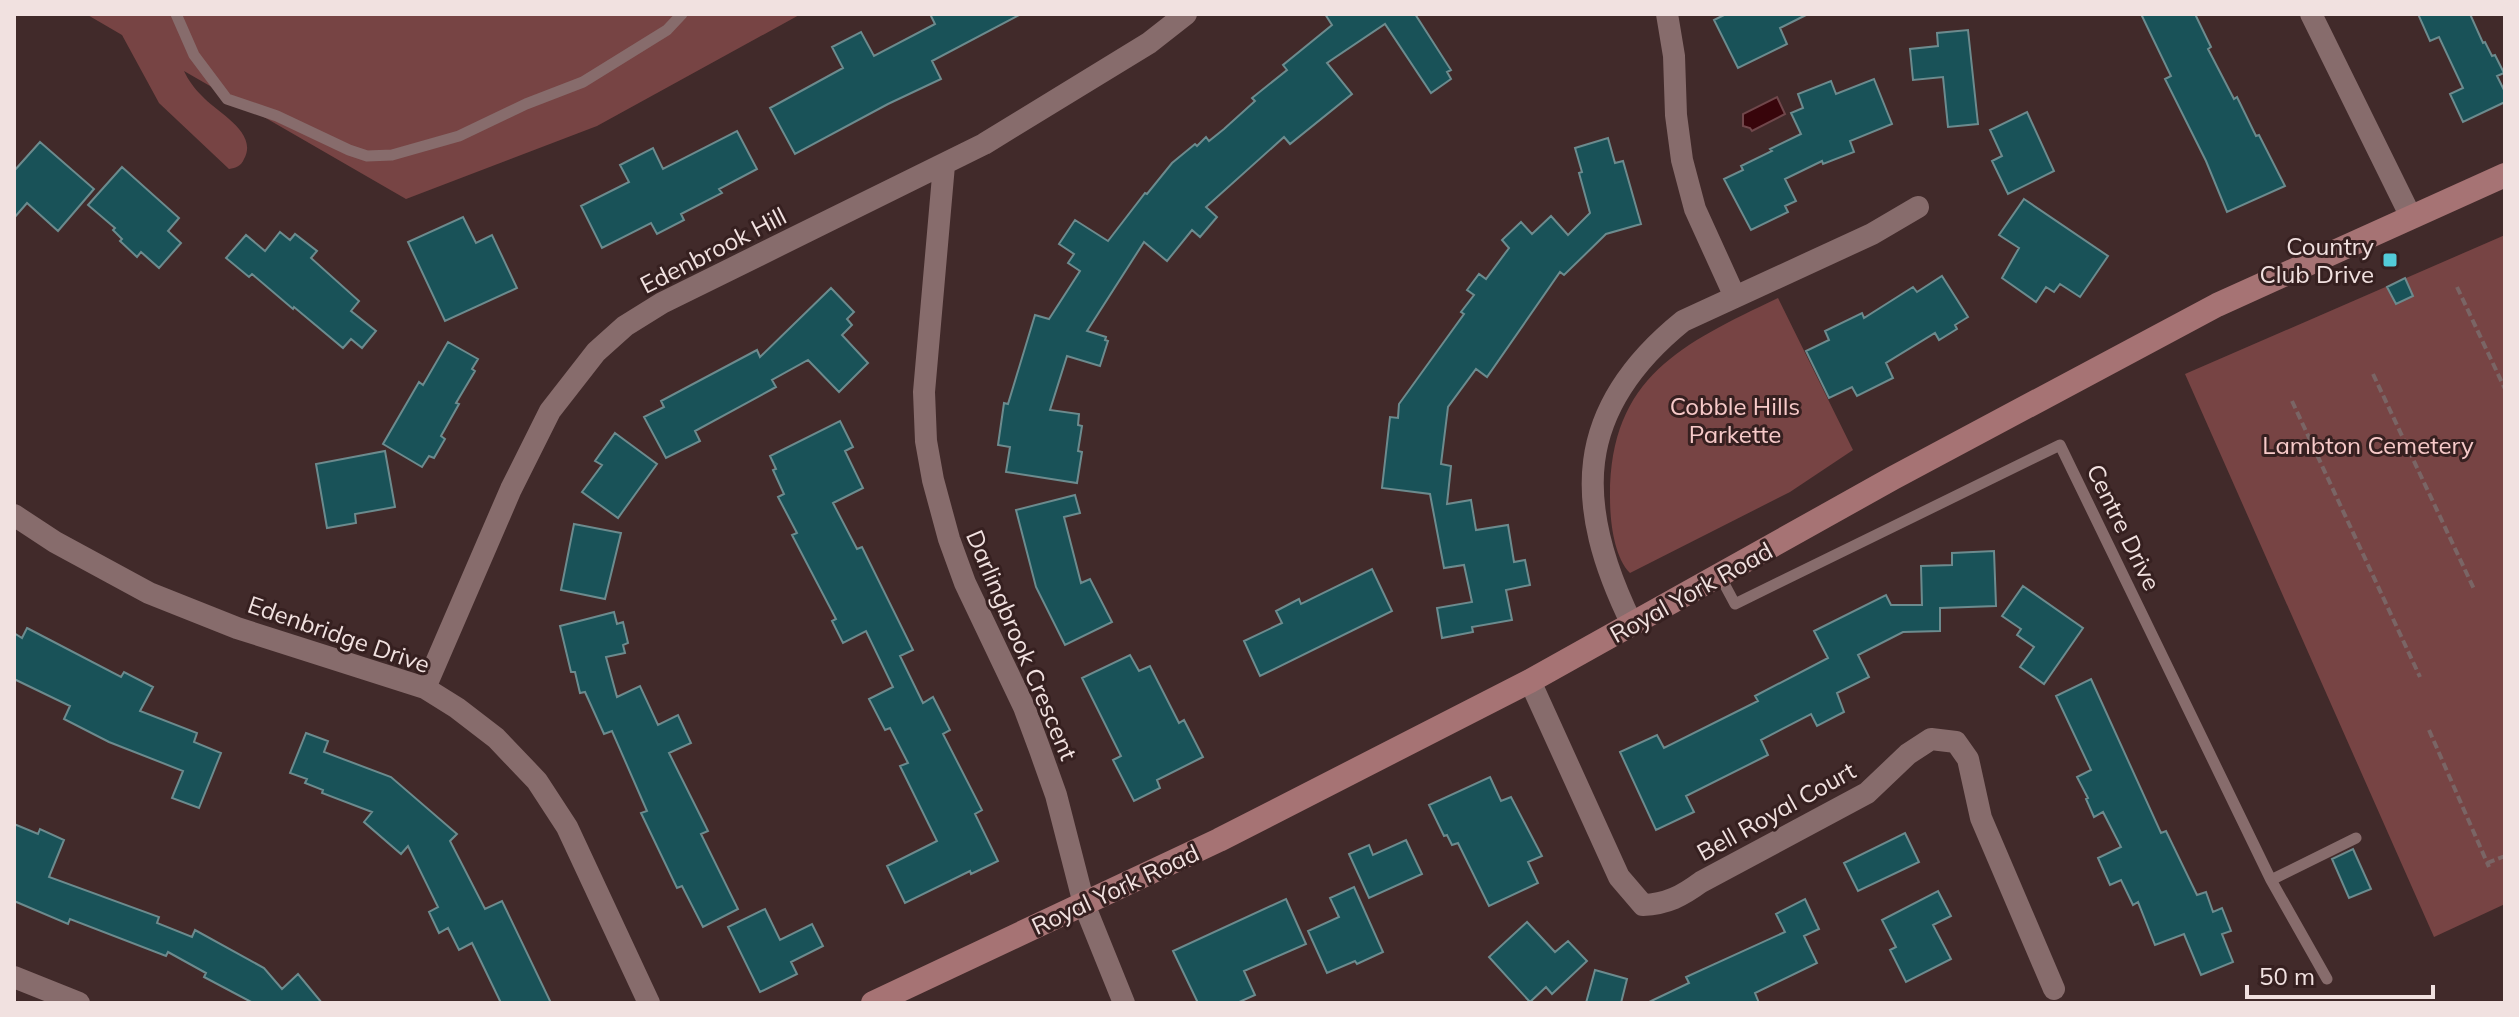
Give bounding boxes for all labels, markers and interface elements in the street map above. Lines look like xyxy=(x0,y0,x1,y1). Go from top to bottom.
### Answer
street label: Edenbrook Hill xyxy=(635,200,791,300)
place label: Country Club Drive xyxy=(2259,231,2374,289)
marker: Country Club Drive xyxy=(2381,251,2399,269)
park label: Cobble Hills Parkette xyxy=(1670,391,1800,449)
park label: Lambton Cemetery xyxy=(2262,430,2474,460)
street label: Centre Drive xyxy=(2080,459,2168,595)
street label: Darlingbrook Crescent xyxy=(960,525,1084,765)
street label: Royal York Road xyxy=(1604,535,1778,649)
street label: Edenbridge Drive xyxy=(244,589,434,679)
street label: Bell Royal Court xyxy=(1691,755,1861,867)
street label: Royal York Road xyxy=(1026,837,1204,941)
scale bar xyxy=(2247,949,2433,999)
text: 50 m xyxy=(2259,961,2315,991)

